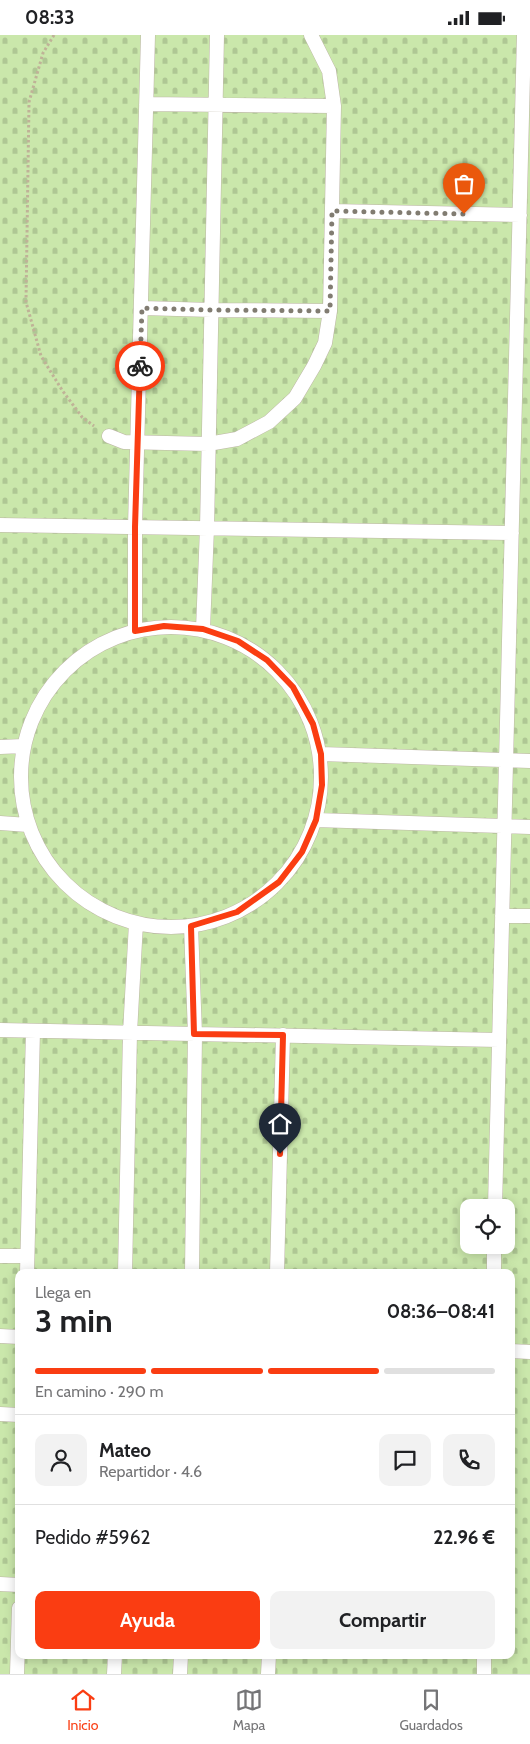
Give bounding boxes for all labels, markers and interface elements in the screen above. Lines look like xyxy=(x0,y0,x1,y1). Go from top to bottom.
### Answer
text: 08:33 xyxy=(25,6,75,29)
pin xyxy=(443,163,485,214)
icon: bag xyxy=(450,170,478,198)
courier xyxy=(115,341,165,391)
icon: bike xyxy=(126,352,154,380)
pin xyxy=(259,1103,301,1154)
icon: home xyxy=(266,1110,294,1138)
map controls xyxy=(460,1199,515,1254)
button: locate xyxy=(460,1199,515,1254)
text: Llega en xyxy=(35,1283,91,1302)
text: 08:36–08:41 xyxy=(387,1300,495,1323)
text: 3 min xyxy=(35,1301,113,1340)
text: En camino · 290 m xyxy=(35,1382,164,1401)
button: person xyxy=(35,1434,87,1486)
button: chat xyxy=(379,1434,431,1486)
button: phone xyxy=(443,1434,495,1486)
text: Mateo xyxy=(99,1439,151,1462)
text: Repartidor · 4.6 xyxy=(99,1462,202,1481)
text: Pedido #5962 xyxy=(35,1526,150,1549)
text: 22.96 € xyxy=(433,1526,495,1549)
button: Ayuda xyxy=(35,1591,260,1649)
button: Compartir xyxy=(270,1591,495,1649)
tab: Inicio xyxy=(67,1686,98,1734)
tab: Mapa xyxy=(233,1686,265,1734)
tab: Guardados xyxy=(399,1686,463,1734)

